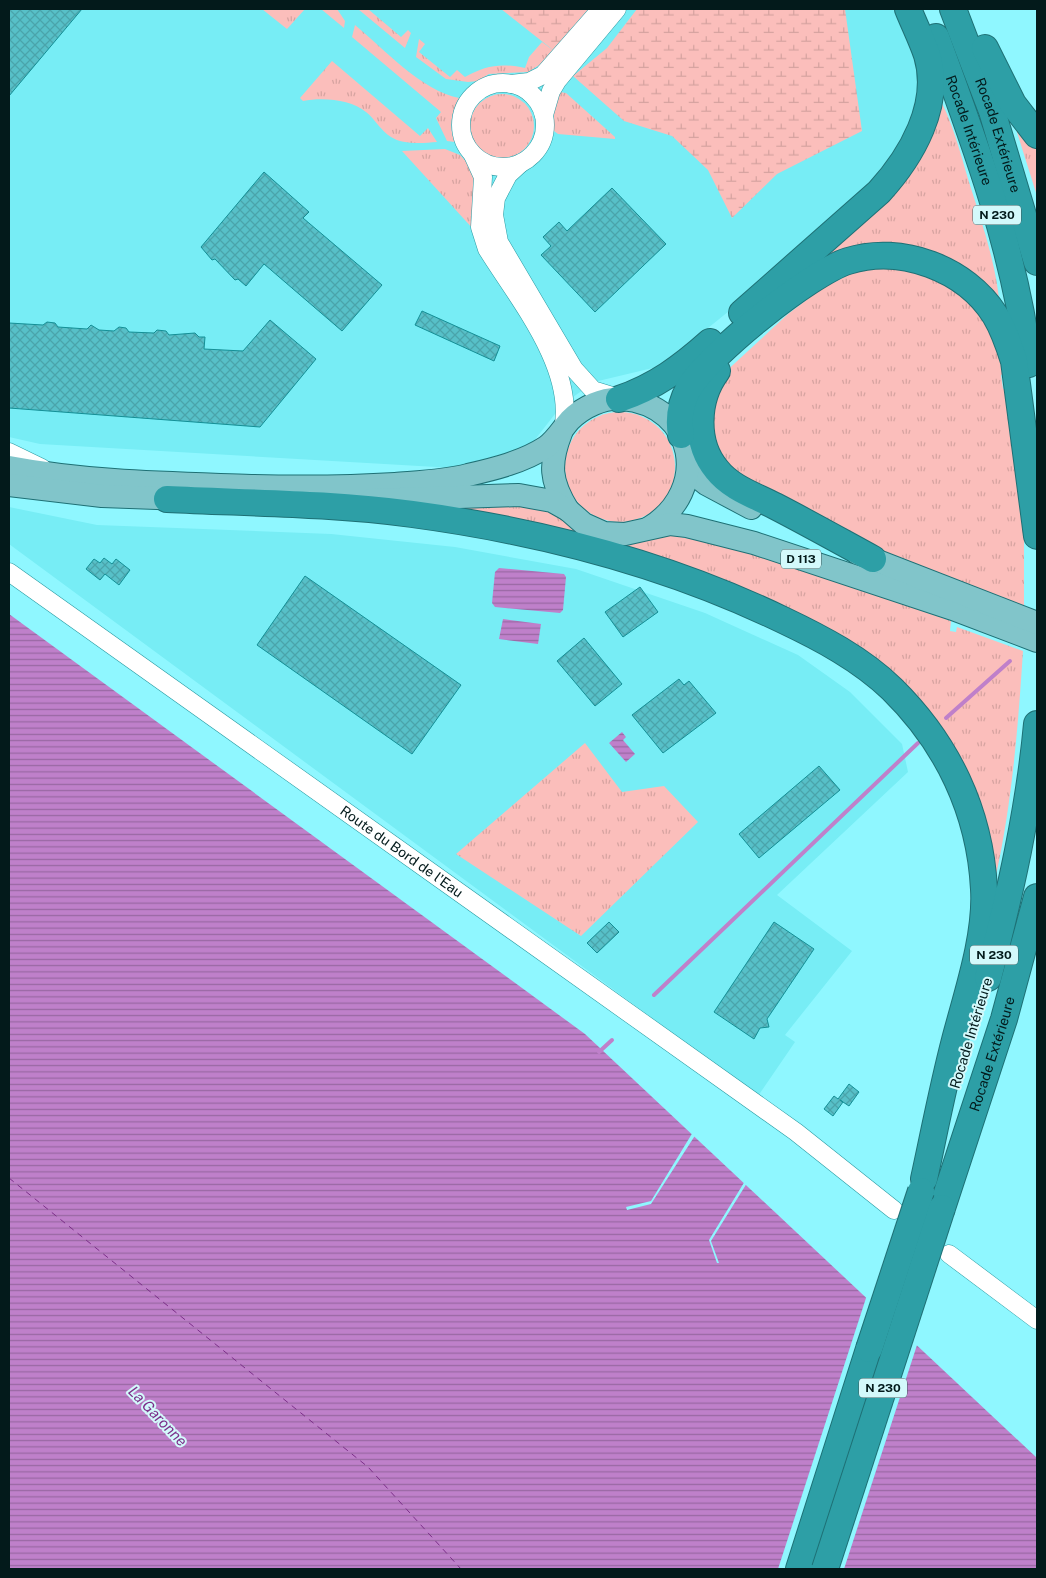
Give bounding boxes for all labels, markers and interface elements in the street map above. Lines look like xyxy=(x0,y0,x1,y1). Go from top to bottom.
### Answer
street label: Rocade Intérieure xyxy=(943,73,995,187)
street label: Rocade Extérieure xyxy=(972,75,1024,195)
road number: N 230 xyxy=(973,206,1021,224)
road number: D 113 xyxy=(781,550,821,568)
street label: Route du Bord de l'Eau xyxy=(337,802,466,901)
road number: N 230 xyxy=(970,946,1018,964)
street label: Rocade Intérieure xyxy=(946,975,996,1090)
street label: Rocade Extérieure xyxy=(966,995,1018,1114)
road number: N 230 xyxy=(859,1379,907,1398)
water label: La Garonne xyxy=(125,1382,191,1450)

